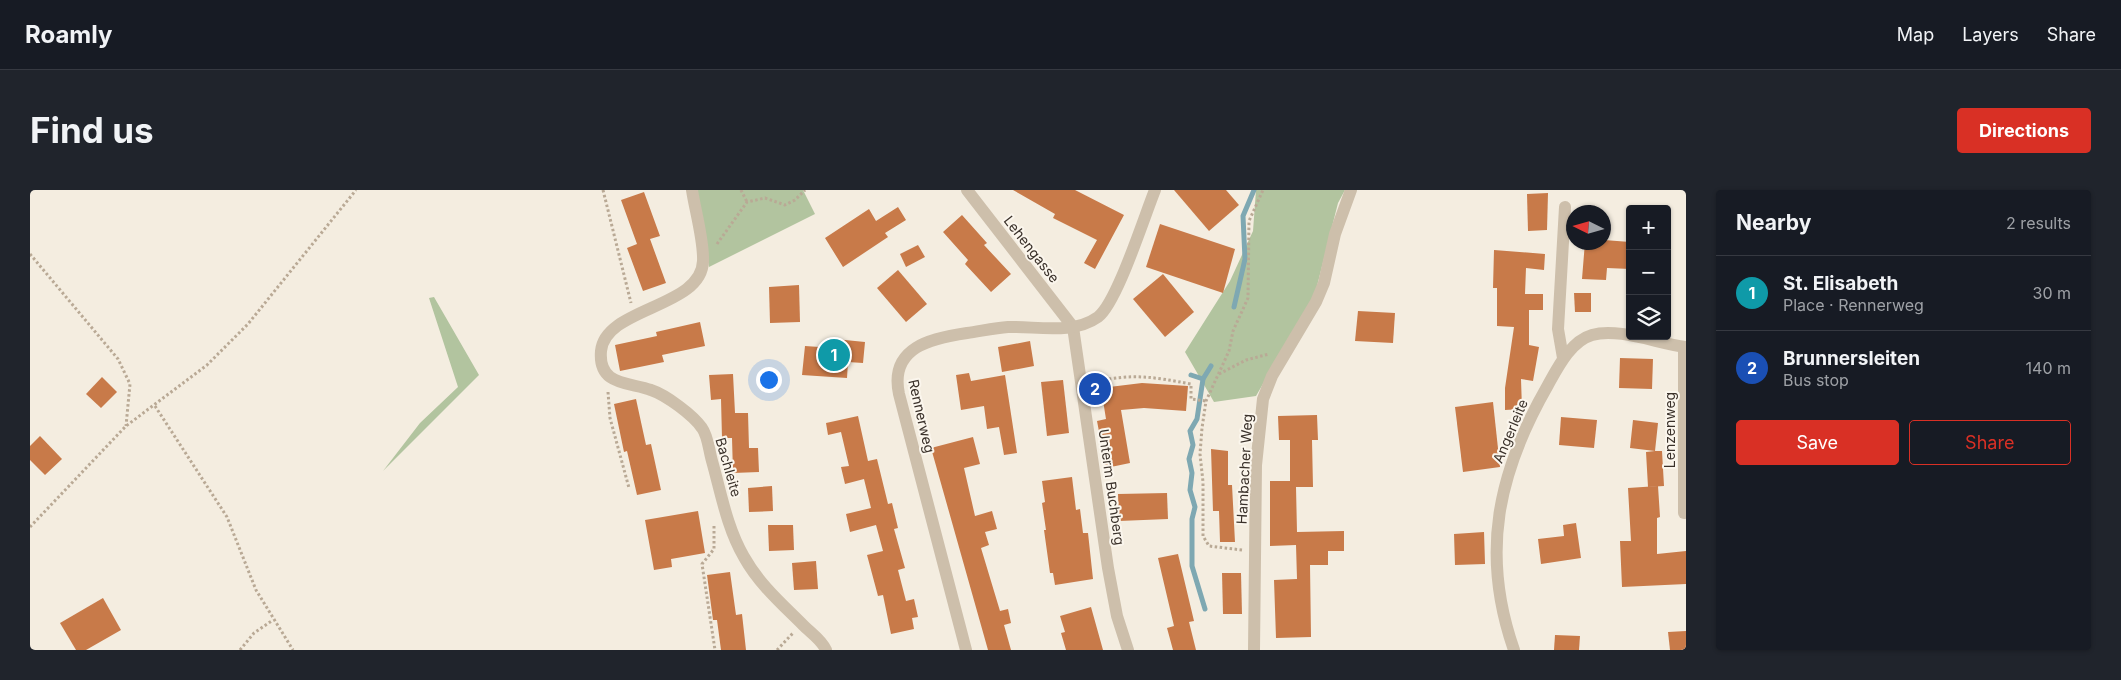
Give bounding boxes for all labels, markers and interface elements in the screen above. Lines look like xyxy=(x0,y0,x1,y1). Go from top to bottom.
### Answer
text: Roamly xyxy=(25,20,112,49)
text: Map xyxy=(1897,24,1934,45)
text: Layers xyxy=(1962,24,2019,45)
text: Share xyxy=(2047,24,2096,45)
button: Directions xyxy=(1957,108,2091,153)
text: Find us xyxy=(30,109,154,151)
north arrow xyxy=(1566,205,1611,250)
map controls xyxy=(1626,205,1671,340)
button: + xyxy=(1626,205,1671,250)
text: Nearby xyxy=(1736,210,1811,235)
street label: Lehengasse xyxy=(1001,212,1063,286)
text: 2 results xyxy=(2006,213,2071,233)
button: − xyxy=(1626,250,1671,295)
text: St. Elisabeth xyxy=(1783,272,1898,295)
text: 1 xyxy=(1749,283,1755,303)
text: 30 m xyxy=(2033,283,2071,303)
button: layers xyxy=(1626,295,1671,340)
text: Place · Rennerweg xyxy=(1783,295,1924,315)
pin: 1 xyxy=(818,336,850,374)
text: Brunnersleiten xyxy=(1783,347,1920,370)
text: 2 xyxy=(1747,358,1757,378)
text: 140 m xyxy=(2026,358,2071,378)
your location xyxy=(756,367,782,393)
pin: 2 xyxy=(1079,370,1111,408)
text: Bus stop xyxy=(1783,370,1849,390)
street label: Rennerweg xyxy=(905,378,939,454)
street label: Lenzenweg xyxy=(1661,392,1678,468)
street label: Angerleite xyxy=(1489,397,1531,465)
street label: Hambacher Weg xyxy=(1233,413,1255,525)
button: Save xyxy=(1736,420,1899,465)
button: Share xyxy=(1909,420,2071,465)
street label: Unterm Buchberg xyxy=(1095,428,1129,546)
street label: Bachleite xyxy=(712,435,746,499)

